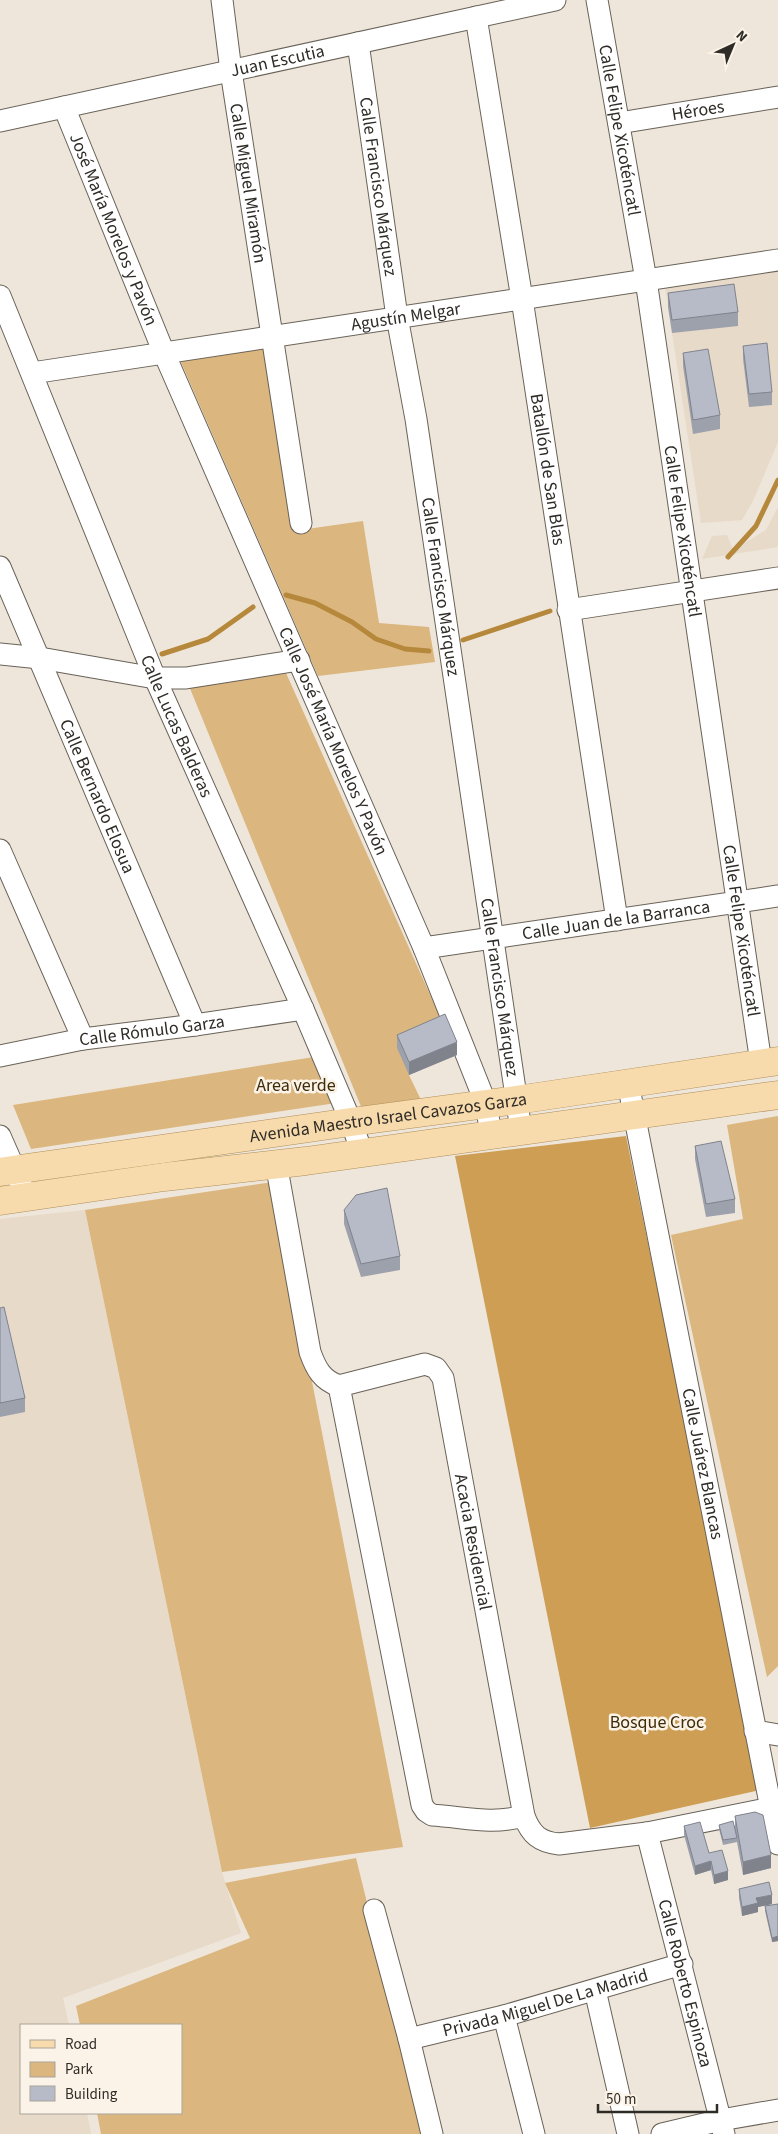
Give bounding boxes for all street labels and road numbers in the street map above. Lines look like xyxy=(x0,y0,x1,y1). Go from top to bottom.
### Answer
street label: Juan Escutia xyxy=(228,39,327,83)
street label: Calle Felipe Xicoténcatl xyxy=(592,43,647,218)
street label: Héroes xyxy=(670,94,726,127)
street label: Calle Francisco Márquez xyxy=(353,96,403,278)
street label: Calle Miguel Miramón xyxy=(223,101,273,265)
street label: José María Morelos y Pavón xyxy=(63,129,164,330)
street label: Agustín Melgar xyxy=(349,296,463,338)
street label: Batallón de San Blas xyxy=(524,392,571,547)
street label: Calle Felipe Xicoténcatl xyxy=(657,444,707,619)
street label: Calle Francisco Márquez xyxy=(415,496,466,678)
street label: Calle José María Morelos Y Pavón xyxy=(272,623,394,859)
street label: Calle Lucas Balderas xyxy=(134,651,219,801)
street label: Calle Bernardo Elosua xyxy=(53,715,141,877)
street label: Calle Felipe Xicoténcatl xyxy=(716,843,766,1018)
street label: Calle Juan de la Barranca xyxy=(520,894,712,946)
street label: Calle Francisco Márquez xyxy=(474,896,525,1079)
street label: Calle Rómulo Garza xyxy=(78,1009,226,1052)
street label: Avenida Maestro Israel Cavazos Garza xyxy=(248,1087,529,1149)
street label: Calle Juárez Blancas xyxy=(675,1386,730,1542)
street label: Acacia Residencial xyxy=(448,1472,498,1612)
street label: Calle Roberto Espinoza xyxy=(651,1897,718,2070)
street label: Privada Miguel De La Madrid xyxy=(440,1963,651,2043)

